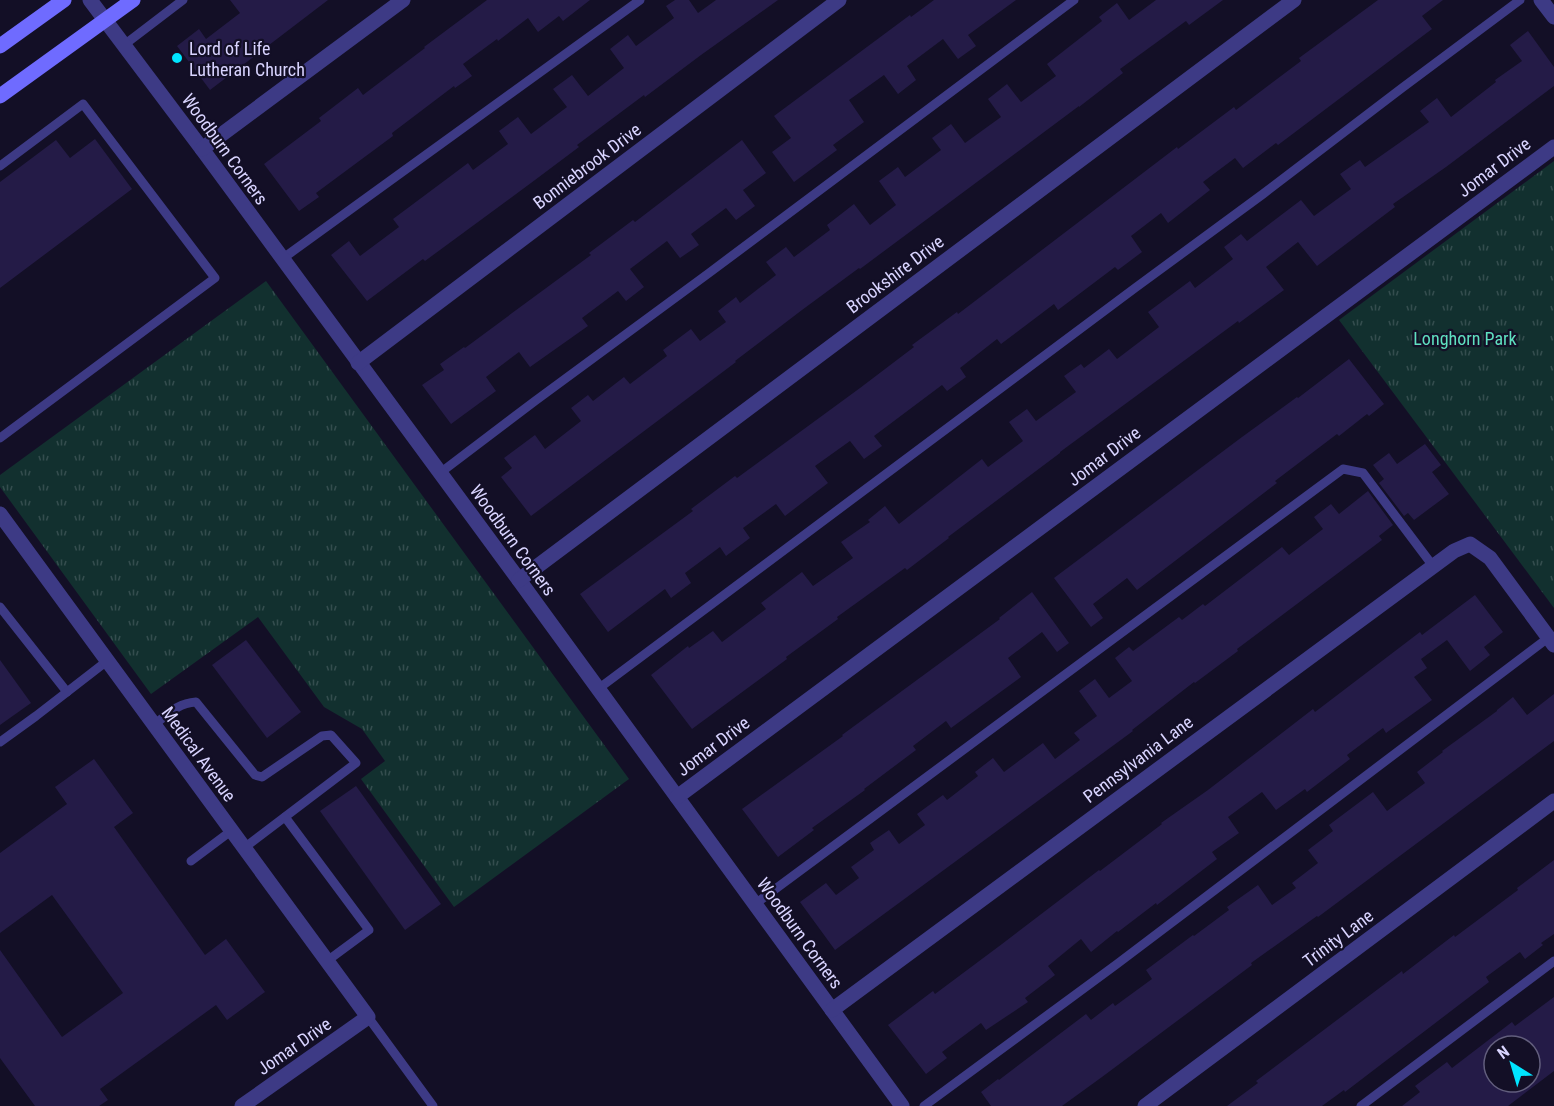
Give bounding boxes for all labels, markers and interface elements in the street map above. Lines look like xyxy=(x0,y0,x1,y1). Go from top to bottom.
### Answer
place label: Lord of Life Lutheran Church xyxy=(189,38,305,80)
marker: Lord of Life Lutheran Church xyxy=(170,51,184,65)
street label: Woodburn Corners xyxy=(178,89,272,209)
street label: Bonniebrook Drive xyxy=(529,119,645,213)
street label: Jomar Drive xyxy=(1454,133,1534,201)
street label: Brookshire Drive xyxy=(842,231,948,317)
park label: Longhorn Park xyxy=(1413,328,1517,349)
street label: Jomar Drive xyxy=(1064,422,1144,490)
street label: Woodburn Corners xyxy=(466,480,560,600)
street label: Medical Avenue xyxy=(158,702,240,806)
street label: Pennsylvania Lane xyxy=(1079,711,1197,807)
street label: Jomar Drive xyxy=(673,712,753,780)
street label: Woodburn Corners xyxy=(753,873,847,993)
street label: Trinity Lane xyxy=(1299,905,1377,971)
street label: Jomar Drive xyxy=(253,1013,335,1079)
north arrow xyxy=(1482,1034,1542,1094)
text: N xyxy=(1494,1042,1513,1063)

